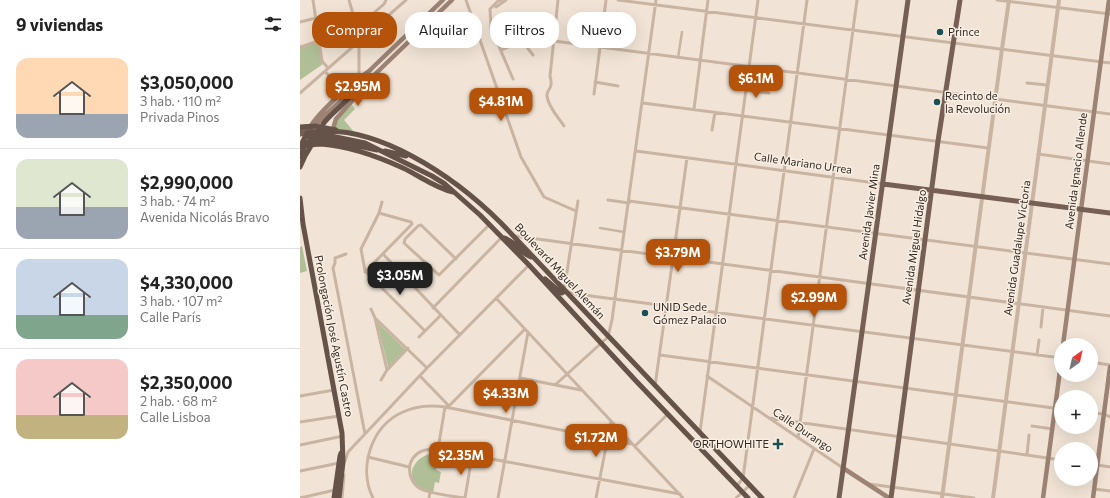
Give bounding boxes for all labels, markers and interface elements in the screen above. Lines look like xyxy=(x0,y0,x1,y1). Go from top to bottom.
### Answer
chip: Comprar xyxy=(312,12,397,48)
chip: Alquilar xyxy=(405,12,482,48)
chip: Filtros xyxy=(490,12,559,48)
chip: Nuevo xyxy=(567,12,636,48)
icon: filters xyxy=(262,13,284,35)
text: 9 viviendas xyxy=(16,14,103,35)
place label: Prince xyxy=(948,25,980,38)
marker: Prince xyxy=(935,27,945,37)
pin: $6.1M xyxy=(728,65,784,99)
text: $6.1M xyxy=(738,70,774,86)
text: $3,050,000 xyxy=(140,72,234,93)
pin: $2.95M xyxy=(325,73,391,107)
icon: home xyxy=(48,74,96,122)
text: $2.95M xyxy=(335,78,381,94)
pin: $4.81M xyxy=(468,88,534,122)
place label: Recinto de la Revolución xyxy=(945,89,1010,115)
text: 3 hab. · 110 m² xyxy=(140,93,221,109)
text: $4.81M xyxy=(478,93,524,109)
marker: Recinto de la Revolución xyxy=(932,97,942,107)
text: Privada Pinos xyxy=(140,109,219,125)
street label: Avenida Ignacio Allende xyxy=(1062,112,1089,230)
street label: Calle Mariano Urrea xyxy=(753,149,853,176)
street label: Avenida Javier Mina xyxy=(855,163,883,261)
text: $2,990,000 xyxy=(140,172,233,193)
icon: home xyxy=(48,175,96,223)
street label: Avenida Guadalupe Victoria xyxy=(1001,179,1032,317)
street label: Avenida Miguel Hidalgo xyxy=(899,188,928,305)
text: 3 hab. · 74 m² xyxy=(140,193,216,209)
text: Avenida Nicolás Bravo xyxy=(140,209,269,225)
street label: Boulevard Miguel Alemán xyxy=(513,220,608,321)
pin: $3.79M xyxy=(645,239,711,273)
text: $3.79M xyxy=(655,244,701,260)
street label: Prolongación José Agustín Castro xyxy=(311,254,357,419)
pin: $3.05M xyxy=(367,262,433,296)
text: $3.05M xyxy=(377,267,423,283)
text: $4,330,000 xyxy=(140,272,233,293)
icon: home xyxy=(48,275,96,323)
pin: $2.99M xyxy=(781,284,847,318)
text: $2.99M xyxy=(791,289,837,305)
text: 3 hab. · 107 m² xyxy=(140,293,223,309)
place label: UNID Sede Gómez Palacio xyxy=(653,300,727,326)
marker: UNID Sede Gómez Palacio xyxy=(640,308,650,318)
text: Calle París xyxy=(140,309,201,325)
north arrow xyxy=(1054,338,1098,382)
map controls xyxy=(1054,338,1098,486)
text: $2,350,000 xyxy=(140,372,232,393)
icon: home xyxy=(48,375,96,423)
pin: $4.33M xyxy=(473,380,539,414)
text: $4.33M xyxy=(483,385,529,401)
button: + xyxy=(1054,390,1098,434)
text: 2 hab. · 68 m² xyxy=(140,393,217,409)
street label: Calle Durango xyxy=(771,405,836,455)
text: Calle Lisboa xyxy=(140,409,211,425)
pin: $1.72M xyxy=(563,424,629,458)
text: $1.72M xyxy=(574,429,618,445)
place label: ORTHOWHITE xyxy=(693,437,769,450)
marker: ORTHOWHITE xyxy=(772,438,784,450)
pin: $2.35M xyxy=(428,442,494,476)
button: − xyxy=(1054,442,1098,486)
text: $2.35M xyxy=(438,447,484,463)

